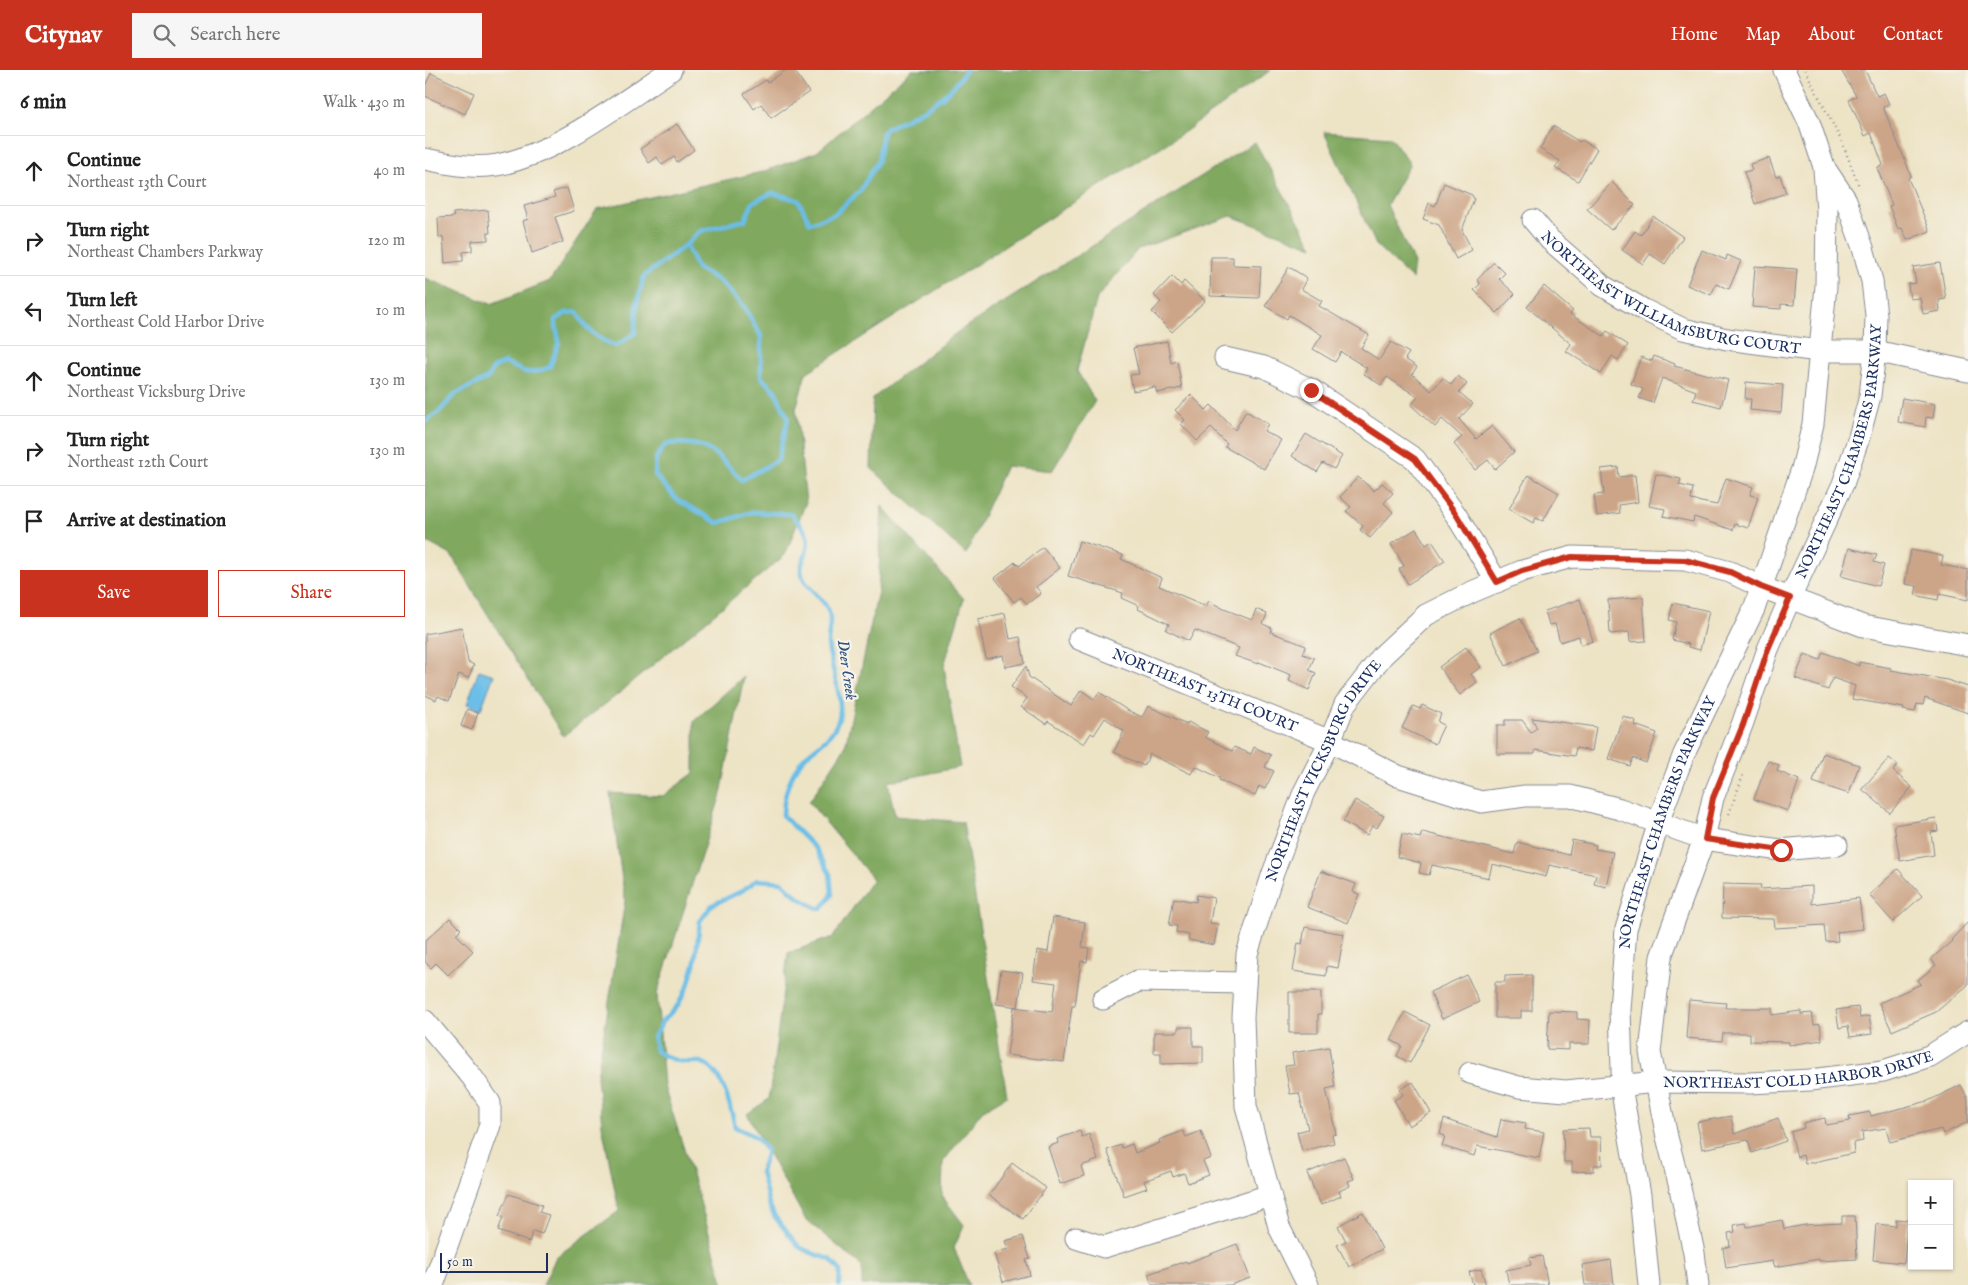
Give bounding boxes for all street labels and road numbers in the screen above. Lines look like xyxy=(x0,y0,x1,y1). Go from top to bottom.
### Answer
street label: NORTHEAST WILLIAMSBURG COURT xyxy=(1537,227,1802,358)
street label: NORTHEAST CHAMBERS PARKWAY xyxy=(1791,323,1885,581)
street label: NORTHEAST 13TH COURT xyxy=(1109,644,1301,736)
street label: NORTHEAST VICKSBURG DRIVE xyxy=(1261,656,1385,884)
street label: NORTHEAST CHAMBERS PARKWAY xyxy=(1615,692,1720,949)
street label: NORTHEAST COLD HARBOR DRIVE xyxy=(1663,1046,1935,1093)

